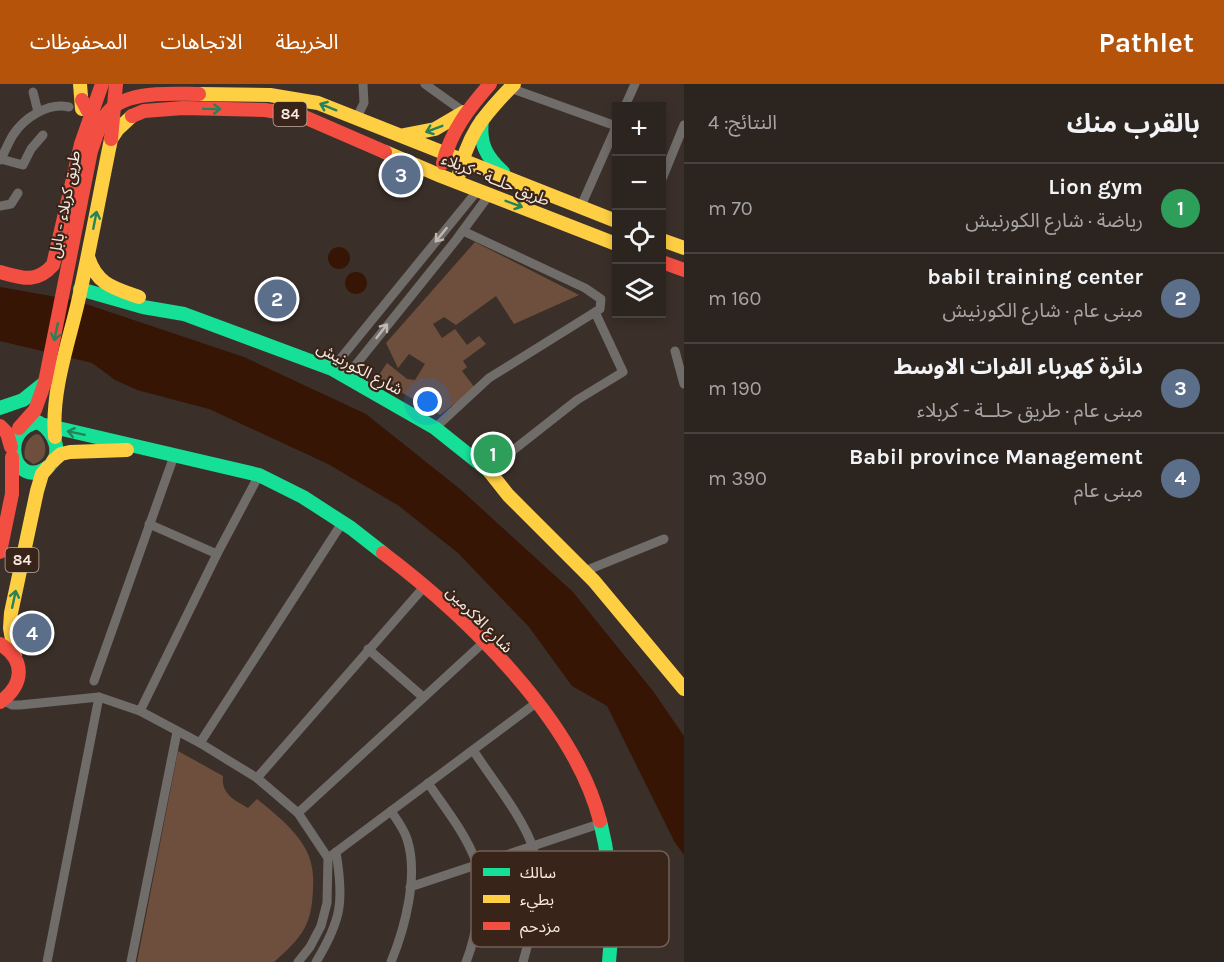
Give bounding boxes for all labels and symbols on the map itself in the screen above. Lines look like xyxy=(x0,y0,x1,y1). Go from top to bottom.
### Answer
one-way arrow xyxy=(319,101,337,112)
road number: 84 xyxy=(274,102,306,126)
one-way arrow xyxy=(201,103,221,114)
one-way arrow xyxy=(425,124,443,135)
street label: طريق كربلاء - بابل xyxy=(45,149,85,260)
street label: طريق حلــة - كربلاء xyxy=(439,149,553,211)
pin: 3 xyxy=(382,152,420,197)
one-way arrow xyxy=(505,200,523,211)
one-way arrow xyxy=(90,211,101,230)
one-way arrow xyxy=(435,227,448,243)
pin: 2 xyxy=(258,276,296,322)
one-way arrow xyxy=(50,322,61,341)
one-way arrow xyxy=(376,323,389,339)
street label: شارع الكورنيش xyxy=(312,338,406,402)
your location xyxy=(413,387,442,416)
one-way arrow xyxy=(66,426,85,438)
pin: 1 xyxy=(474,432,512,476)
road number: 84 xyxy=(5,548,38,572)
street label: شارع الاكرمين xyxy=(440,582,517,659)
one-way arrow xyxy=(9,590,20,609)
pin: 4 xyxy=(12,610,51,656)
legend xyxy=(471,851,669,947)
text: سالك xyxy=(520,863,556,882)
text: بطيء xyxy=(520,890,554,912)
text: مزدحم xyxy=(520,917,560,939)

